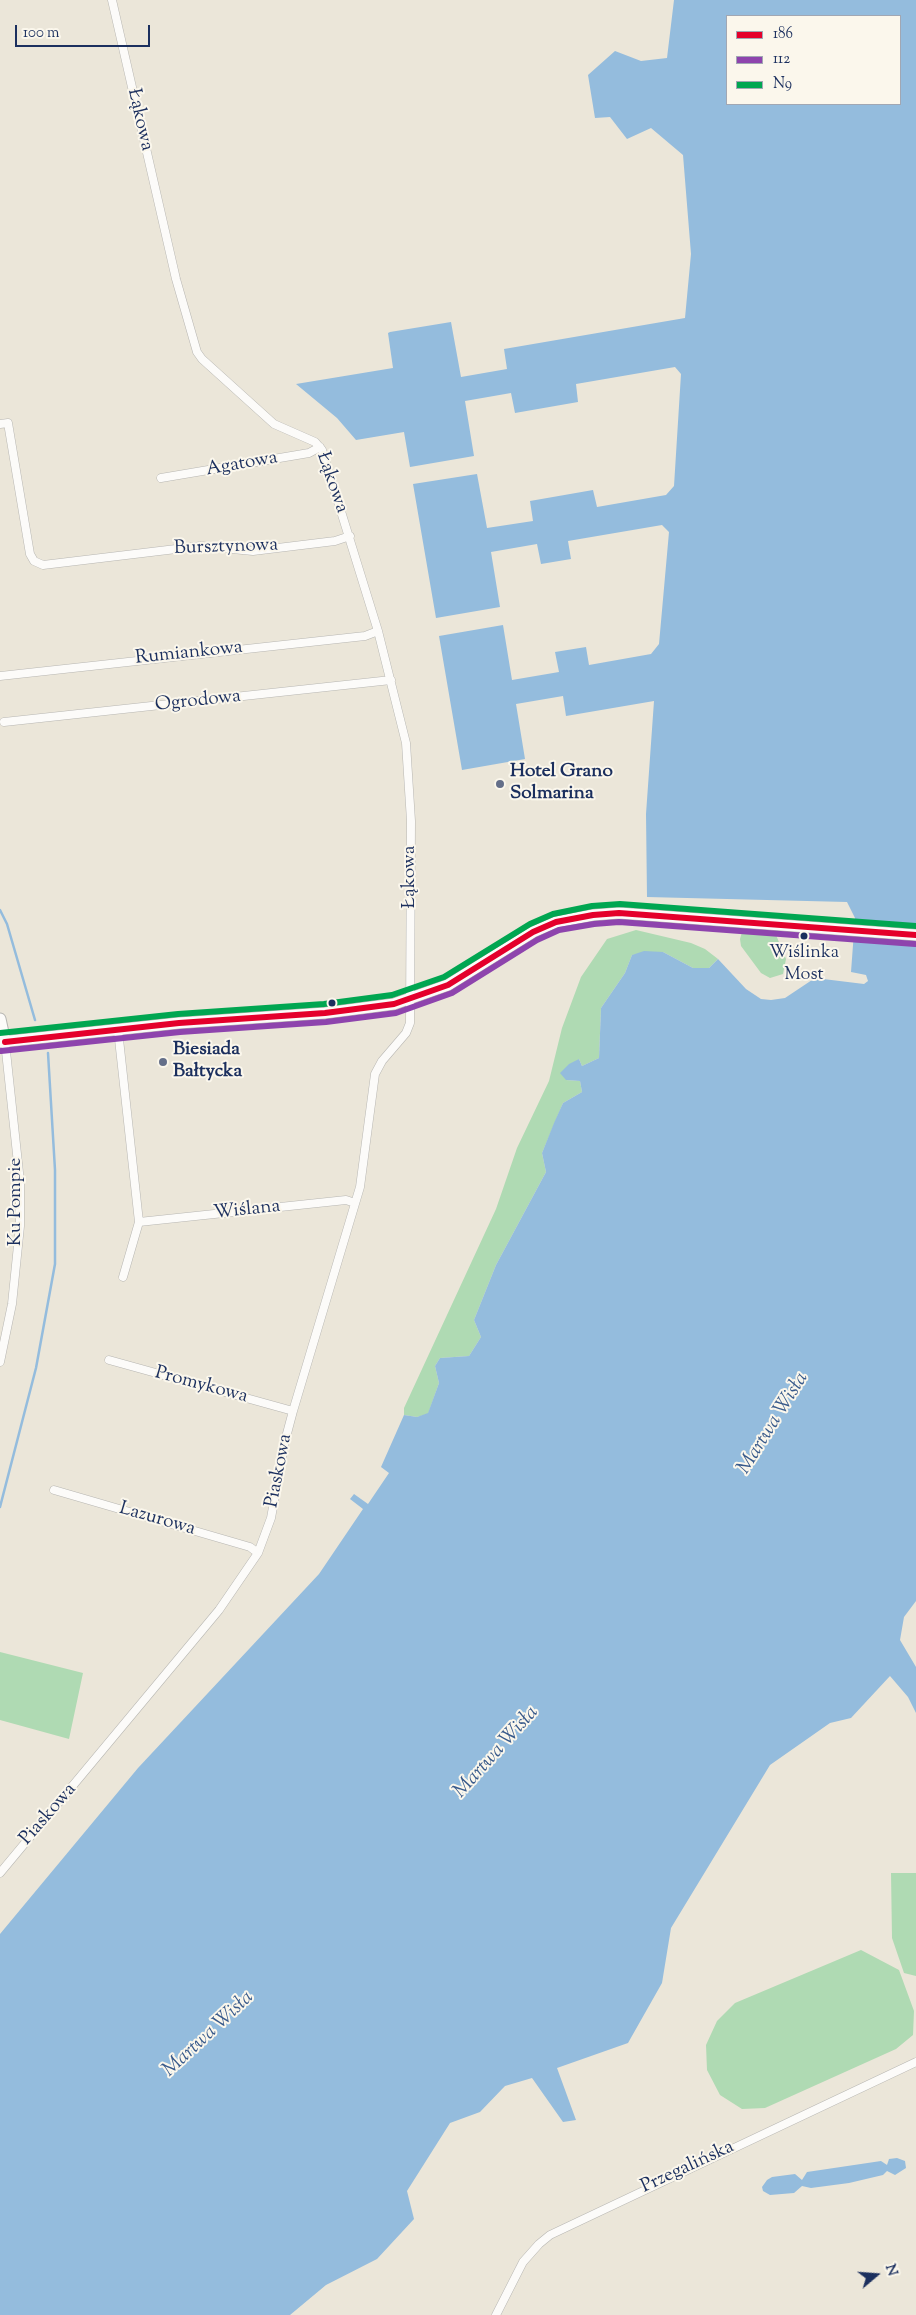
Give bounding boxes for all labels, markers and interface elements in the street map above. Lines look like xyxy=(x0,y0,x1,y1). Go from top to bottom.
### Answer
scale bar xyxy=(18,15,152,47)
legend xyxy=(726,15,901,105)
text: 100 m xyxy=(23,23,59,44)
text: 186 xyxy=(773,24,793,45)
text: 112 xyxy=(773,49,790,70)
text: N9 xyxy=(773,74,792,95)
street label: Łąkowa xyxy=(121,87,157,153)
street label: Agatowa xyxy=(204,448,280,482)
street label: Łąkowa xyxy=(310,449,352,517)
street label: Bursztynowa xyxy=(173,535,279,561)
street label: Rumiankowa xyxy=(134,637,244,671)
street label: Ogrodowa xyxy=(154,686,242,718)
place label: Hotel Grano Solmarina xyxy=(510,762,613,806)
marker: Hotel Grano Solmarina xyxy=(494,778,506,790)
street label: Łąkowa xyxy=(400,845,422,909)
marker: Wiślinka Most xyxy=(799,931,809,941)
place label: Wiślinka Most xyxy=(769,943,839,986)
unlabelled marker xyxy=(327,998,337,1008)
place label: Biesiada Bałtycka xyxy=(173,1040,242,1084)
marker: Biesiada Bałtycka xyxy=(157,1056,169,1068)
street label: Ku Pompie xyxy=(6,1158,28,1246)
street label: Wiślana xyxy=(213,1196,281,1226)
street label: Promykowa xyxy=(152,1363,250,1409)
water label: Martwa Wisła xyxy=(733,1369,815,1479)
street label: Piaskowa xyxy=(262,1432,298,1510)
street label: Lazurowa xyxy=(116,1498,198,1542)
water label: Martwa Wisła xyxy=(449,1702,545,1804)
street label: Piaskowa xyxy=(16,1779,82,1851)
water label: Martwa Wisła xyxy=(159,1987,259,2083)
street label: Przegalińska xyxy=(638,2137,738,2199)
north arrow xyxy=(851,2250,901,2300)
text: N xyxy=(879,2262,902,2279)

